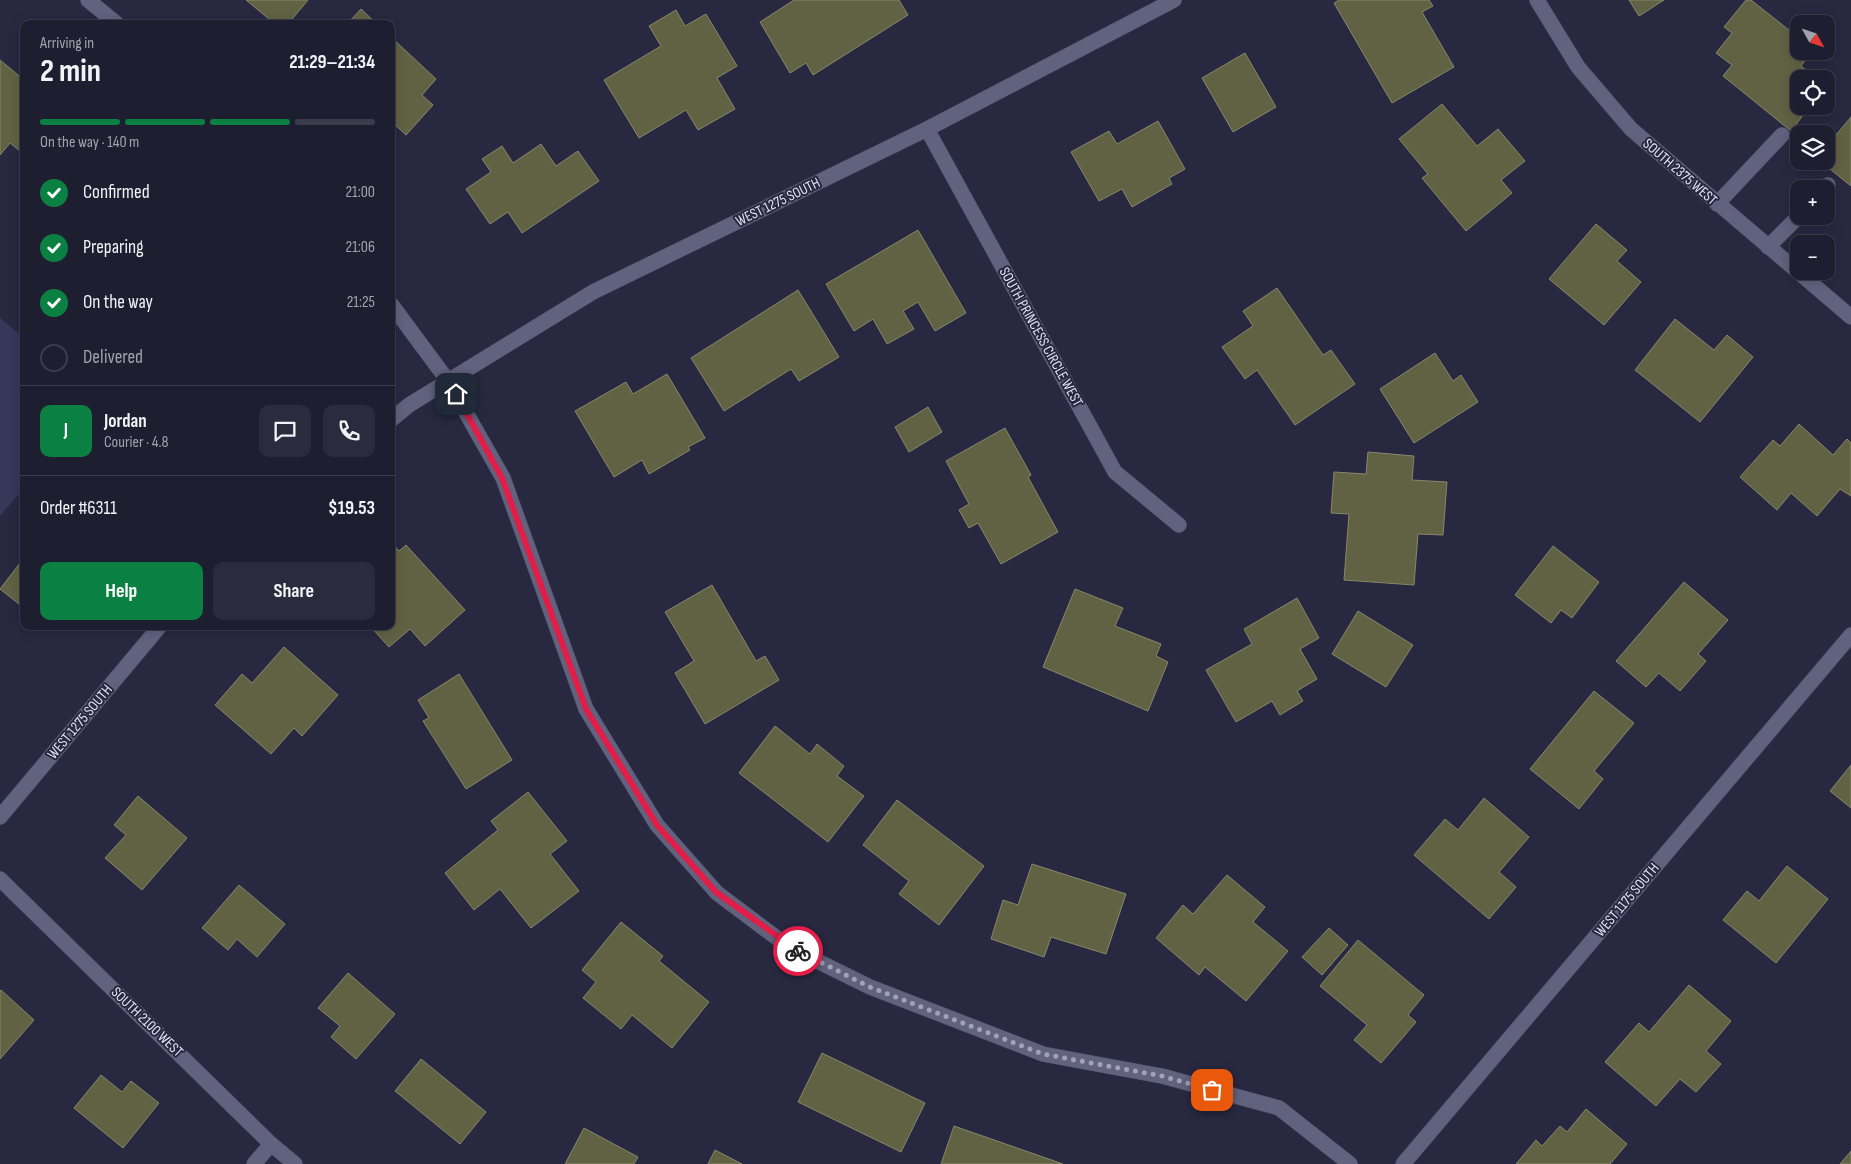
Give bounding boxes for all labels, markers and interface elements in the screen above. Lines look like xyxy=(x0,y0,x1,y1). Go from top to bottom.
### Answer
north arrow xyxy=(1790,15,1835,60)
map controls xyxy=(1790,15,1835,280)
text: Arriving in xyxy=(40,34,94,53)
text: 21:29–21:34 xyxy=(289,51,375,74)
text: 2 min xyxy=(40,52,101,91)
button: locate xyxy=(1790,70,1835,115)
button: layers xyxy=(1790,125,1835,170)
text: On the way · 140 m xyxy=(40,133,139,152)
street label: SOUTH 2375 WEST xyxy=(1639,134,1721,210)
street label: WEST 1275 SOUTH xyxy=(733,173,823,231)
icon: check xyxy=(40,179,68,207)
button: + xyxy=(1790,180,1835,225)
text: Confirmed xyxy=(83,181,150,204)
text: 21:00 xyxy=(345,183,375,202)
icon: check xyxy=(40,234,68,262)
button: − xyxy=(1790,235,1835,280)
text: Preparing xyxy=(83,236,144,259)
text: 21:06 xyxy=(346,238,375,257)
street label: SOUTH PRINCESS CIRCLE WEST xyxy=(995,264,1087,410)
icon: check xyxy=(40,289,68,317)
text: On the way xyxy=(83,291,153,314)
text: 21:25 xyxy=(347,293,375,312)
text: Delivered xyxy=(83,346,143,369)
pin xyxy=(435,373,477,415)
icon: home xyxy=(442,380,470,408)
button: chat xyxy=(259,405,311,457)
button: phone xyxy=(323,405,375,457)
text: Jordan xyxy=(104,410,147,433)
text: J xyxy=(64,419,68,442)
text: Courier · 4.8 xyxy=(104,433,168,452)
text: Order #6311 xyxy=(40,497,117,520)
text: $19.53 xyxy=(328,497,375,520)
button: Help xyxy=(40,562,203,620)
button: Share xyxy=(213,562,375,620)
street label: WEST 1275 SOUTH xyxy=(43,681,117,763)
street label: WEST 1175 SOUTH xyxy=(1591,859,1663,941)
courier xyxy=(773,926,823,976)
icon: bike xyxy=(784,937,812,965)
street label: SOUTH 2100 WEST xyxy=(107,983,187,1061)
pin xyxy=(1191,1069,1233,1111)
icon: bag xyxy=(1198,1076,1226,1104)

